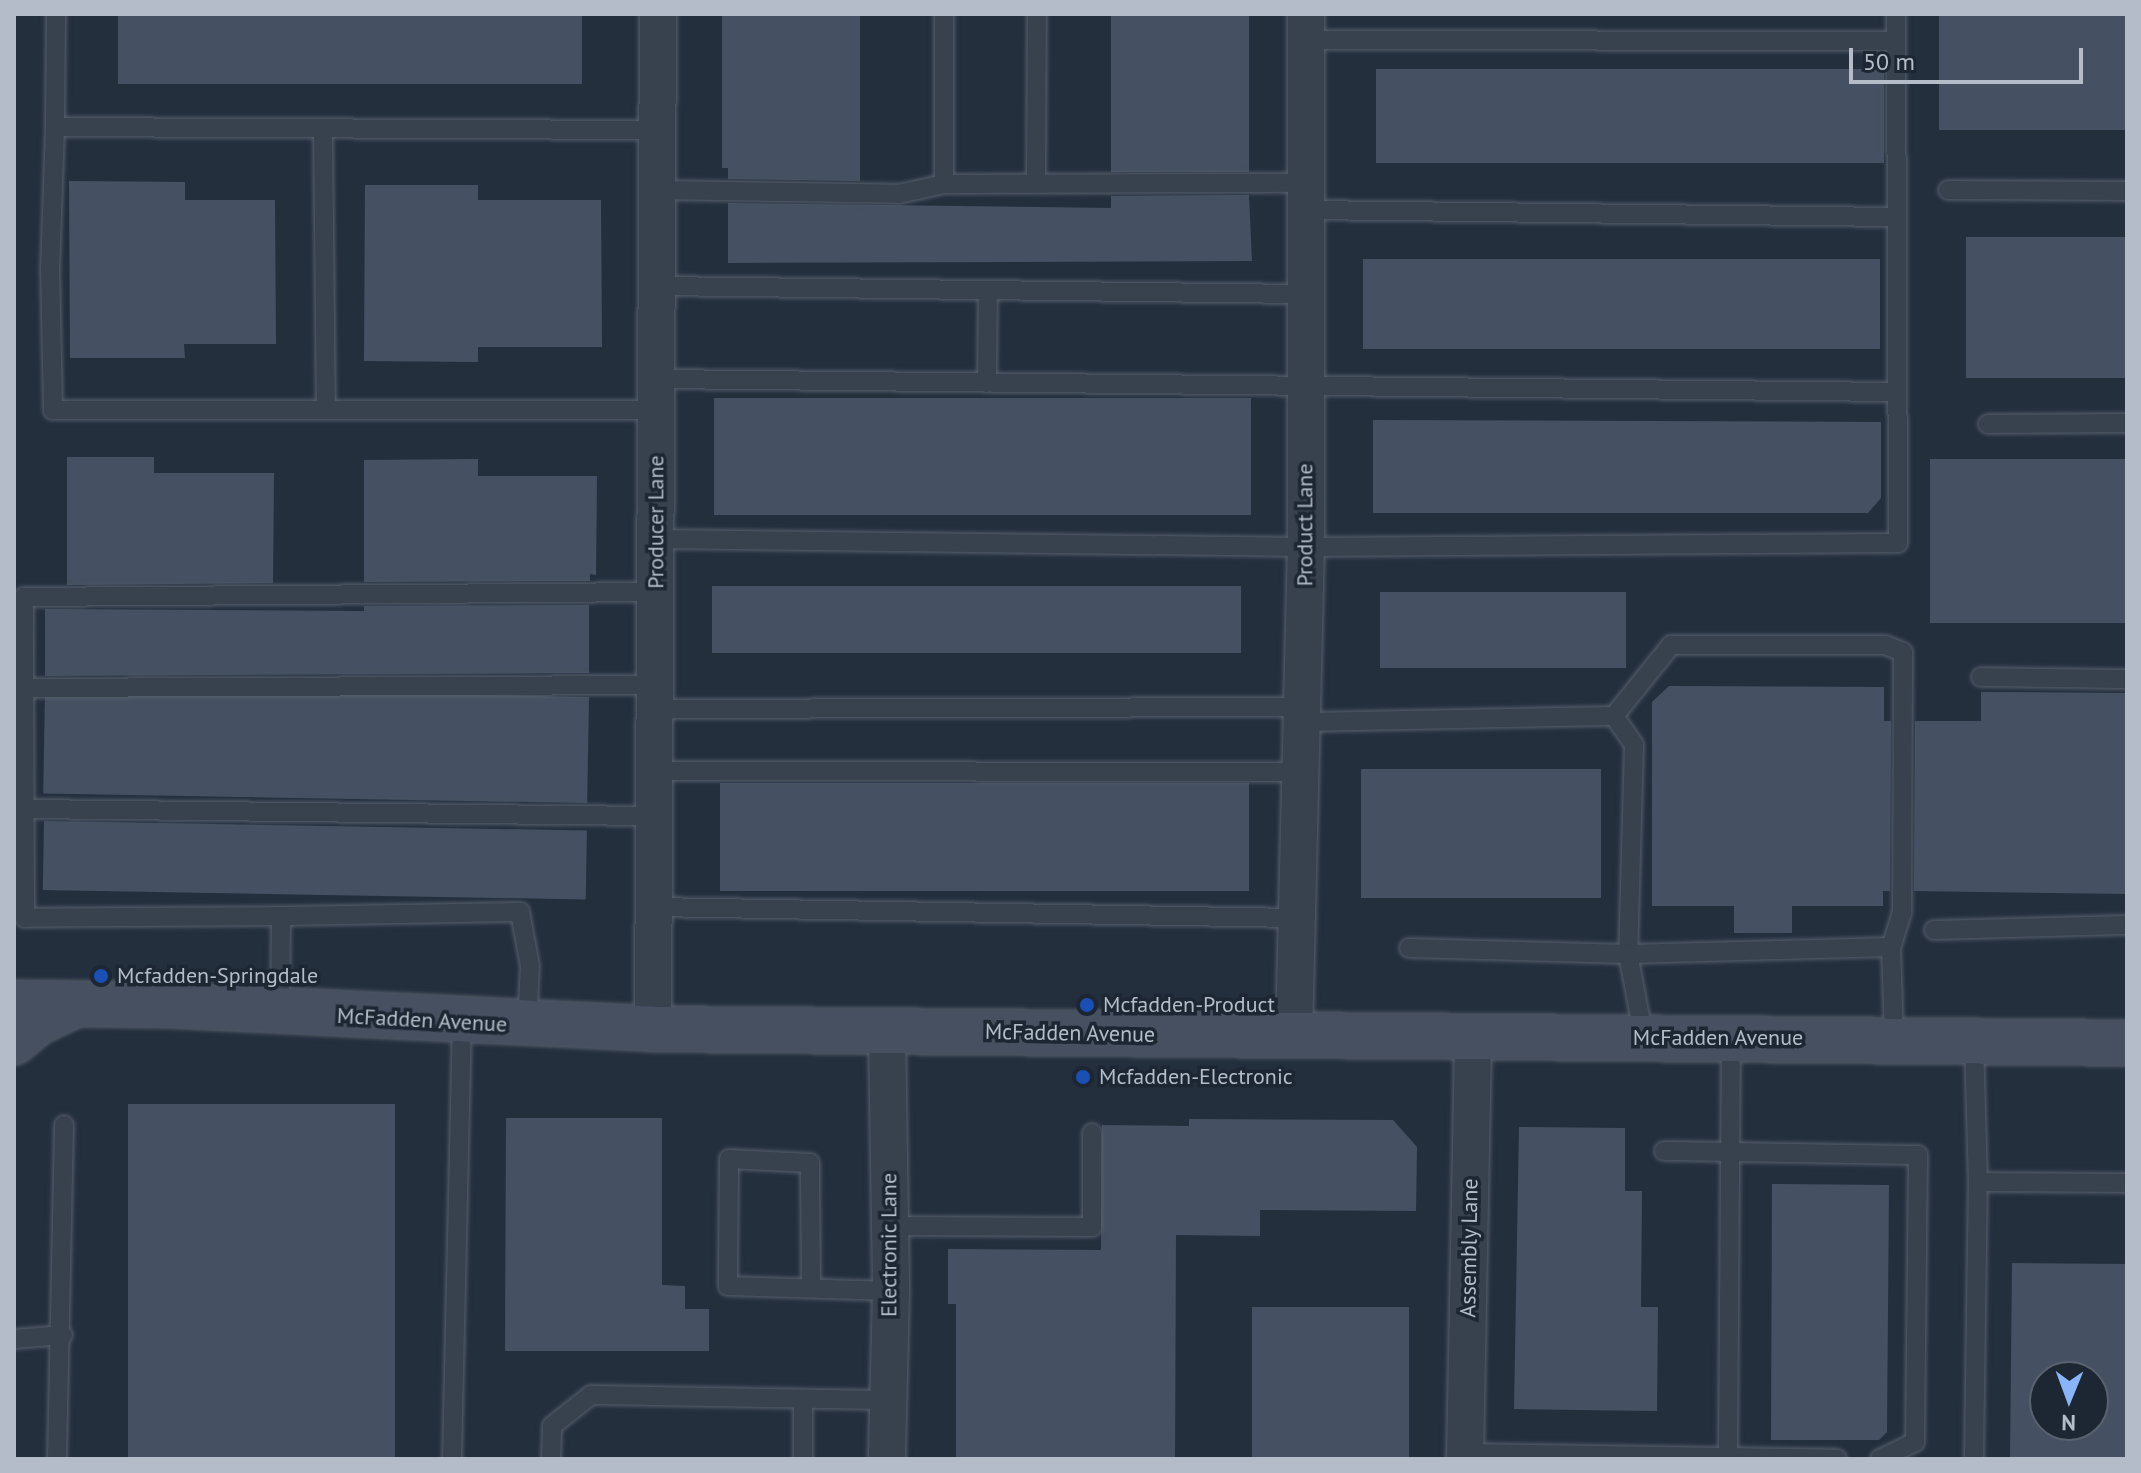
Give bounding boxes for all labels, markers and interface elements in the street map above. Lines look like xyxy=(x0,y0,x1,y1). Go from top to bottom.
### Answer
scale bar xyxy=(1853,32,2087,82)
text: 50 m xyxy=(1863,46,1915,77)
street label: Producer Lane xyxy=(643,455,669,589)
street label: Product Lane xyxy=(1292,464,1318,586)
place label: Mcfadden-Springdale xyxy=(117,963,318,989)
marker: Mcfadden-Springdale xyxy=(92,967,110,985)
place label: Mcfadden-Product xyxy=(1103,992,1275,1018)
marker: Mcfadden-Product xyxy=(1078,996,1096,1014)
street label: McFadden Avenue xyxy=(336,1002,508,1038)
street label: McFadden Avenue xyxy=(984,1018,1156,1048)
street label: McFadden Avenue xyxy=(1632,1025,1804,1051)
place label: Mcfadden-Electronic xyxy=(1099,1064,1293,1090)
marker: Mcfadden-Electronic xyxy=(1074,1068,1092,1086)
street label: Electronic Lane xyxy=(876,1173,902,1317)
street label: Assembly Lane xyxy=(1455,1178,1483,1318)
north arrow xyxy=(2029,1361,2109,1441)
text: N xyxy=(2061,1409,2076,1437)

